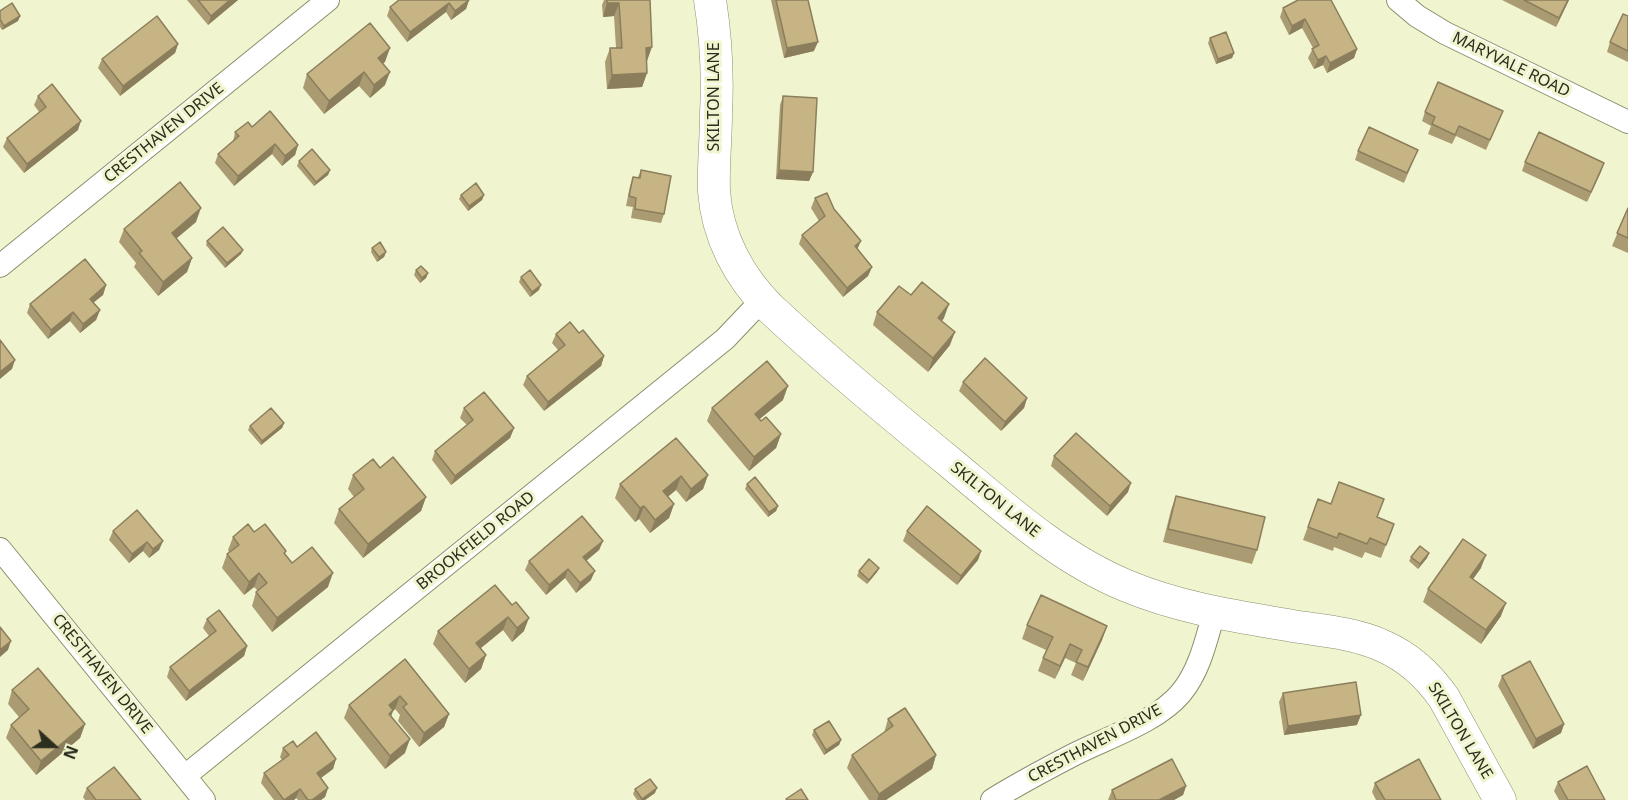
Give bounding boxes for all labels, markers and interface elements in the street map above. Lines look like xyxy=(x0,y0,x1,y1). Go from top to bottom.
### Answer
street label: MARYVALE ROAD xyxy=(1449,28,1573,102)
street label: SKILTON LANE xyxy=(704,42,724,152)
street label: CRESTHAVEN DRIVE xyxy=(100,79,228,187)
street label: SKILTON LANE xyxy=(947,458,1043,542)
street label: BROOKFIELD ROAD xyxy=(413,488,539,594)
street label: CRESTHAVEN DRIVE xyxy=(48,610,156,738)
street label: SKILTON LANE xyxy=(1424,679,1496,783)
street label: CRESTHAVEN DRIVE xyxy=(1025,701,1165,787)
north arrow xyxy=(24,716,84,776)
text: N xyxy=(58,742,83,762)

